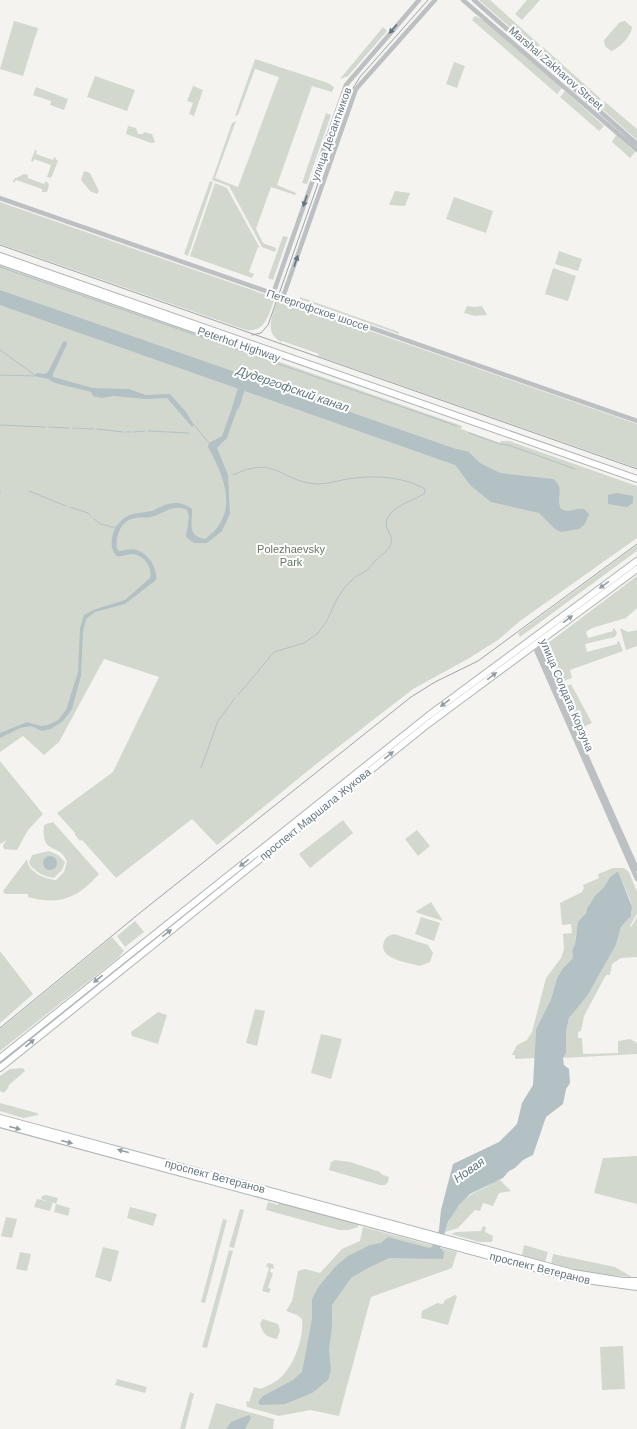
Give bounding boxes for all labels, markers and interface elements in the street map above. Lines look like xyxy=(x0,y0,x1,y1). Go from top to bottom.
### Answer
one-way arrow xyxy=(389,24,398,35)
street label: Marshal Zakharov Street xyxy=(507,24,605,112)
street label: улица Десантников xyxy=(308,85,354,182)
one-way arrow xyxy=(302,195,308,207)
one-way arrow xyxy=(293,254,299,266)
street label: Петергофское шоссе xyxy=(265,287,371,333)
street label: Peterhof Highway xyxy=(196,324,282,364)
water label: Дудергофский канал xyxy=(233,363,351,415)
park label: Polezhaevsky Park xyxy=(257,543,325,568)
one-way arrow xyxy=(599,580,610,589)
one-way arrow xyxy=(563,615,574,624)
street label: улица Солдата Корзуна xyxy=(538,637,597,754)
one-way arrow xyxy=(487,672,497,680)
one-way arrow xyxy=(440,699,450,707)
one-way arrow xyxy=(383,751,394,760)
street label: проспект Маршала Жукова xyxy=(257,765,374,862)
one-way arrow xyxy=(238,859,249,867)
one-way arrow xyxy=(162,928,173,937)
one-way arrow xyxy=(93,975,103,983)
one-way arrow xyxy=(25,1038,35,1047)
one-way arrow xyxy=(9,1125,21,1131)
one-way arrow xyxy=(61,1139,73,1145)
one-way arrow xyxy=(117,1148,129,1154)
water label: Новая xyxy=(451,1154,488,1186)
street label: проспект Ветеранов xyxy=(164,1157,267,1195)
street label: проспект Ветеранов xyxy=(488,1250,592,1286)

